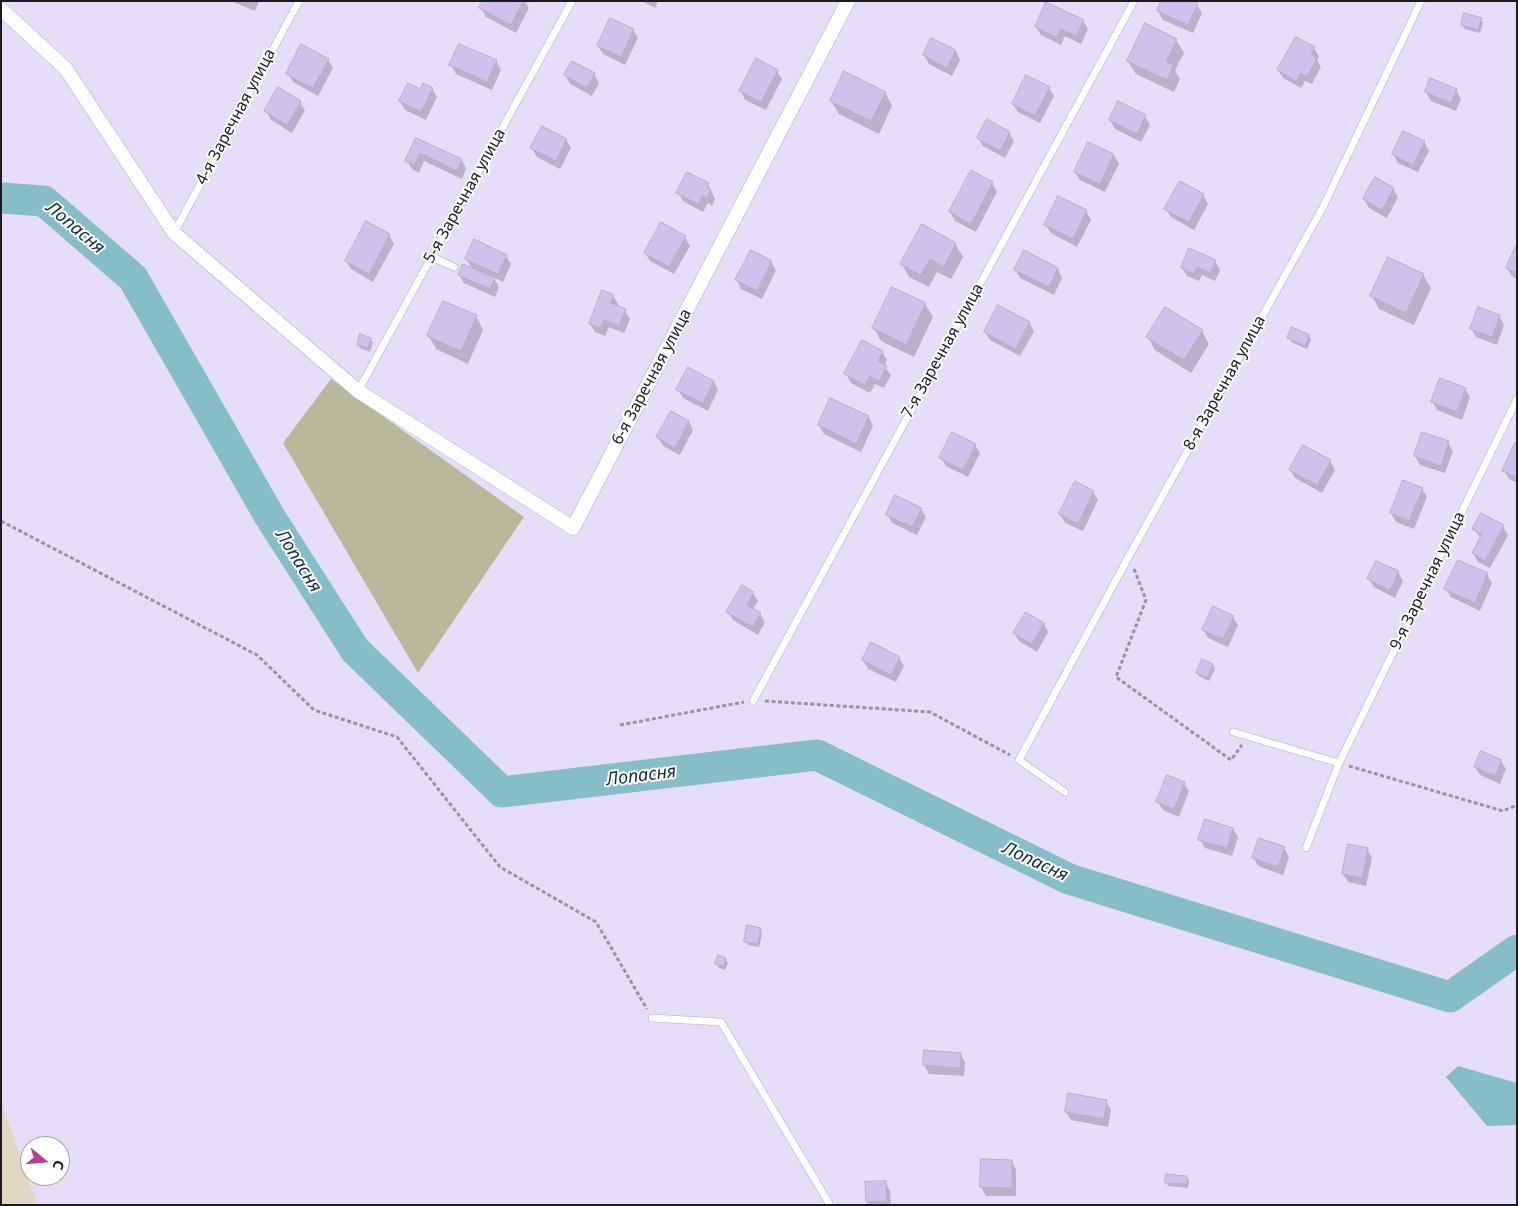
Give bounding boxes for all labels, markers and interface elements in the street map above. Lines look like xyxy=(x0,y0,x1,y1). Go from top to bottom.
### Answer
street label: 4-я Заречная улица xyxy=(192,46,280,188)
street label: 5-я Заречная улица xyxy=(420,125,510,267)
water label: Лопасня xyxy=(41,197,109,259)
street label: 7-я Заречная улица xyxy=(898,280,988,422)
street label: 6-я Заречная улица xyxy=(608,306,696,448)
street label: 8-я Заречная улица xyxy=(1180,312,1270,454)
street label: 9-я Заречная улица xyxy=(1386,509,1470,653)
water label: Лопасня xyxy=(270,525,326,597)
water label: Лопасня xyxy=(605,761,677,791)
water label: Лопасня xyxy=(999,837,1071,887)
north arrow xyxy=(20,1136,70,1186)
text: С xyxy=(48,1158,69,1172)

